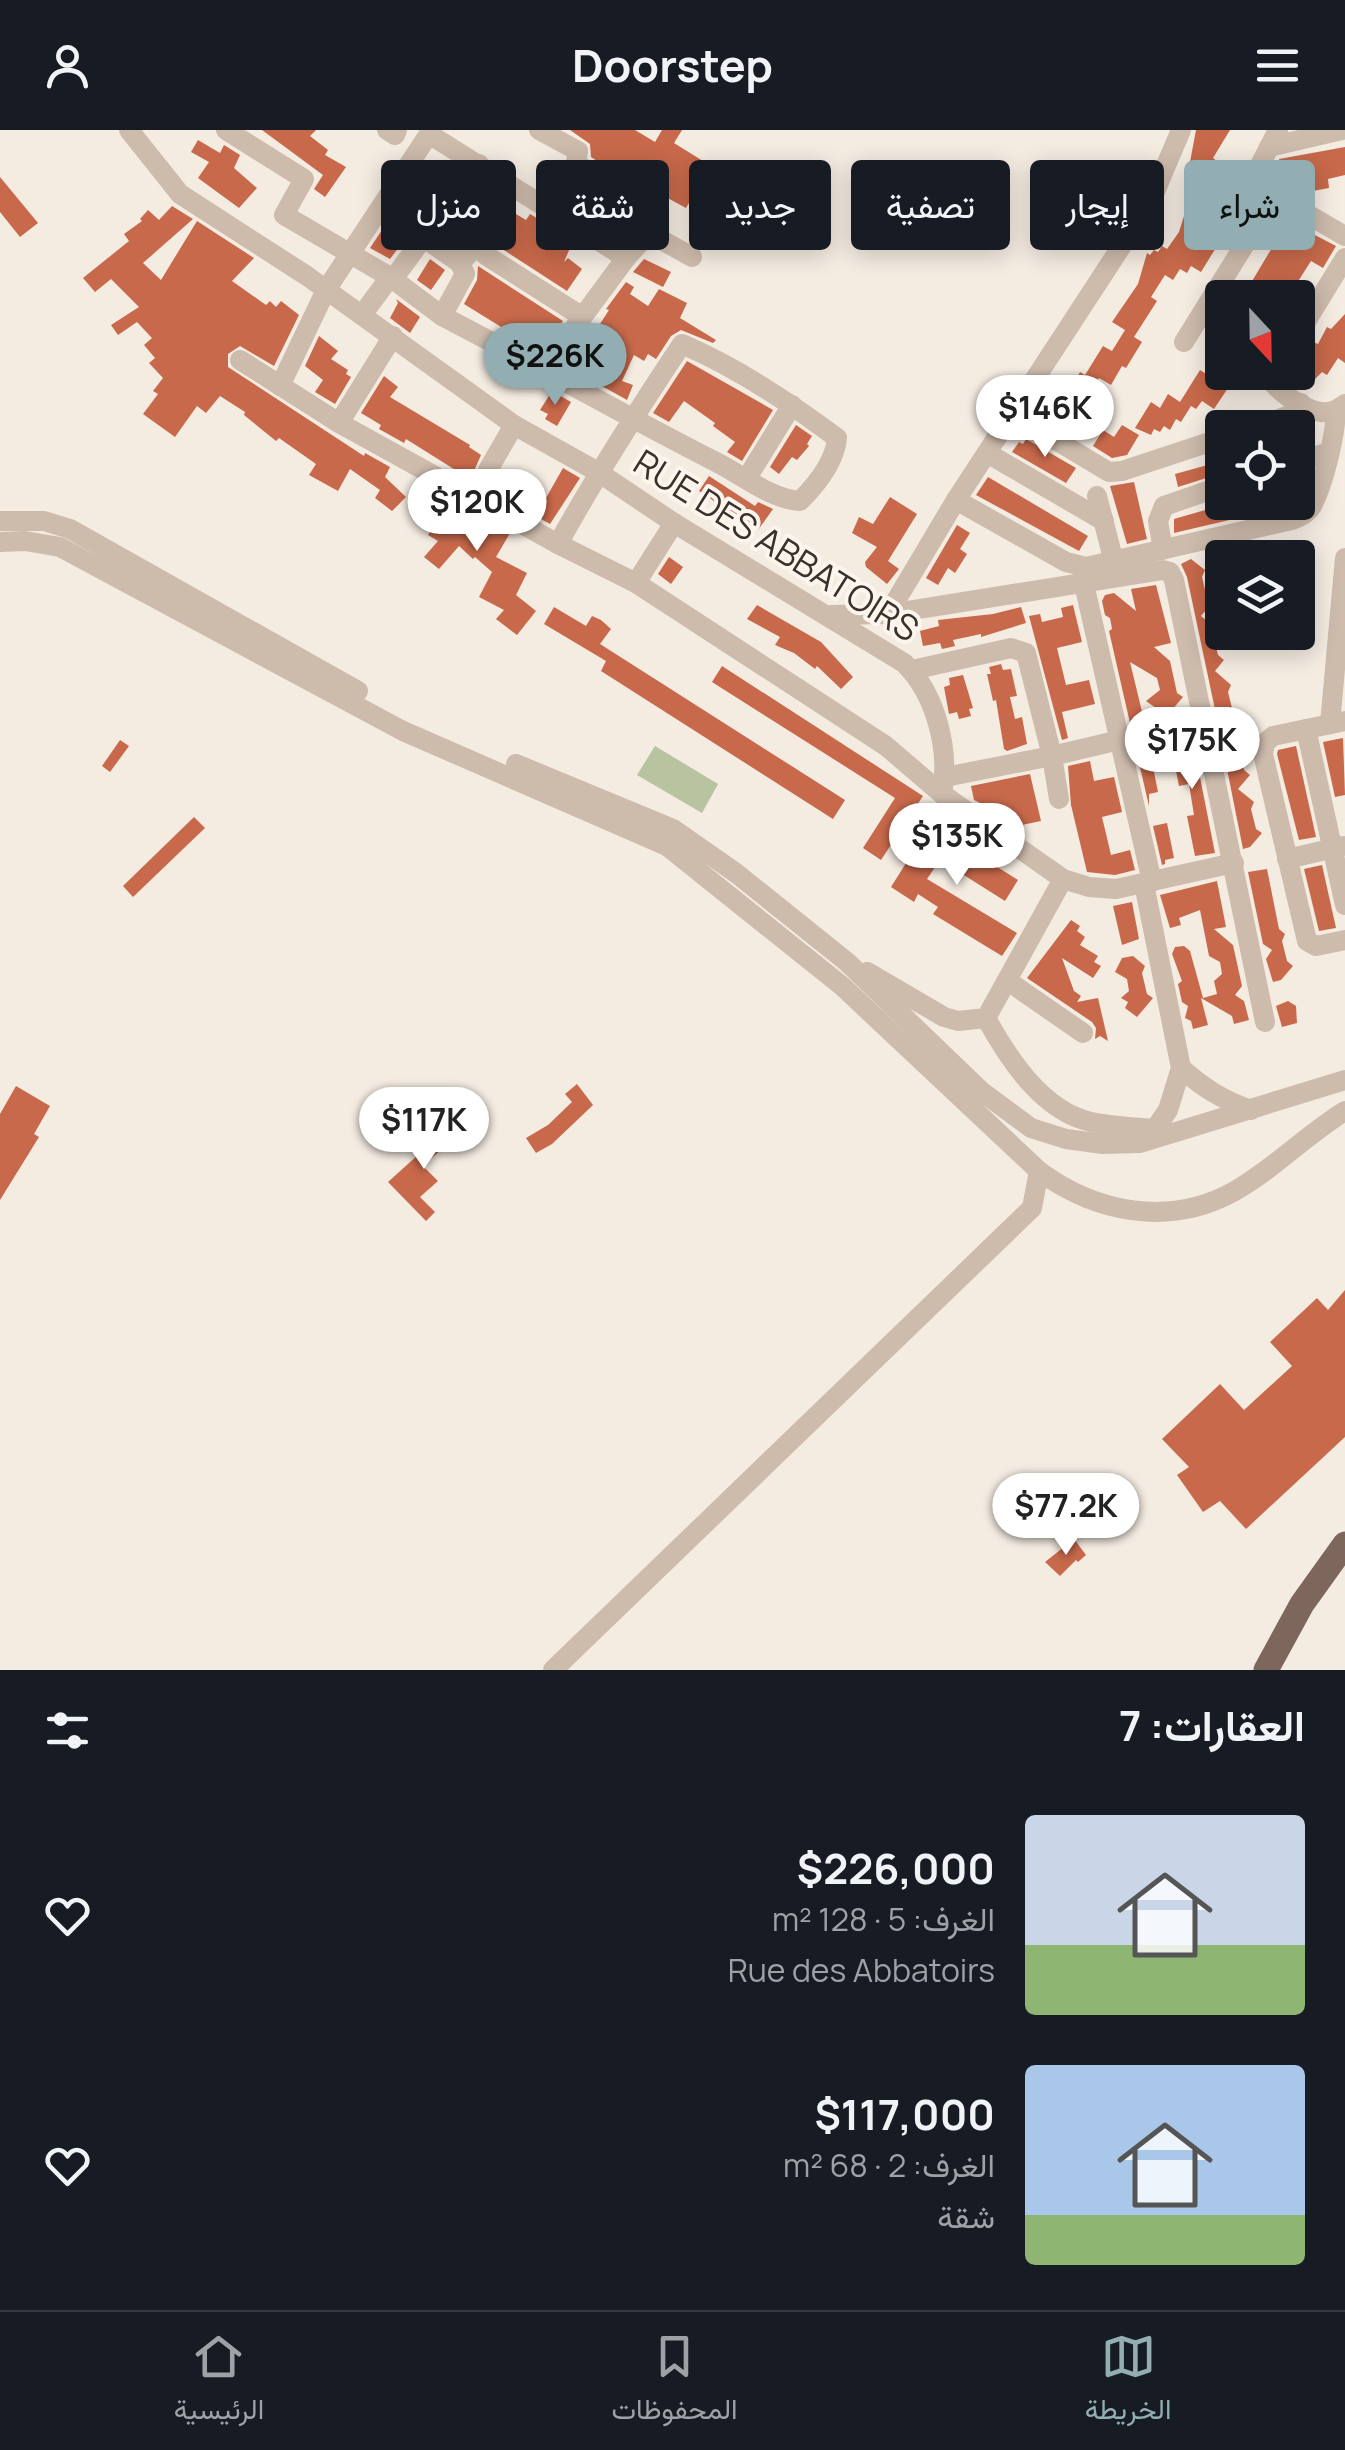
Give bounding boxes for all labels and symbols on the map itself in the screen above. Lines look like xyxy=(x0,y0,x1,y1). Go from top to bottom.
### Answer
north arrow xyxy=(1205,280,1315,390)
pin: $226K xyxy=(485,323,625,408)
pin: $146K xyxy=(975,375,1115,460)
street label: RUE DES ABBATOIRS xyxy=(625,438,928,652)
pin: $120K xyxy=(407,469,547,554)
pin: $175K xyxy=(1122,707,1262,792)
pin: $135K xyxy=(887,803,1027,888)
pin: $117K xyxy=(354,1087,494,1172)
pin: $77.2K xyxy=(985,1473,1147,1558)

